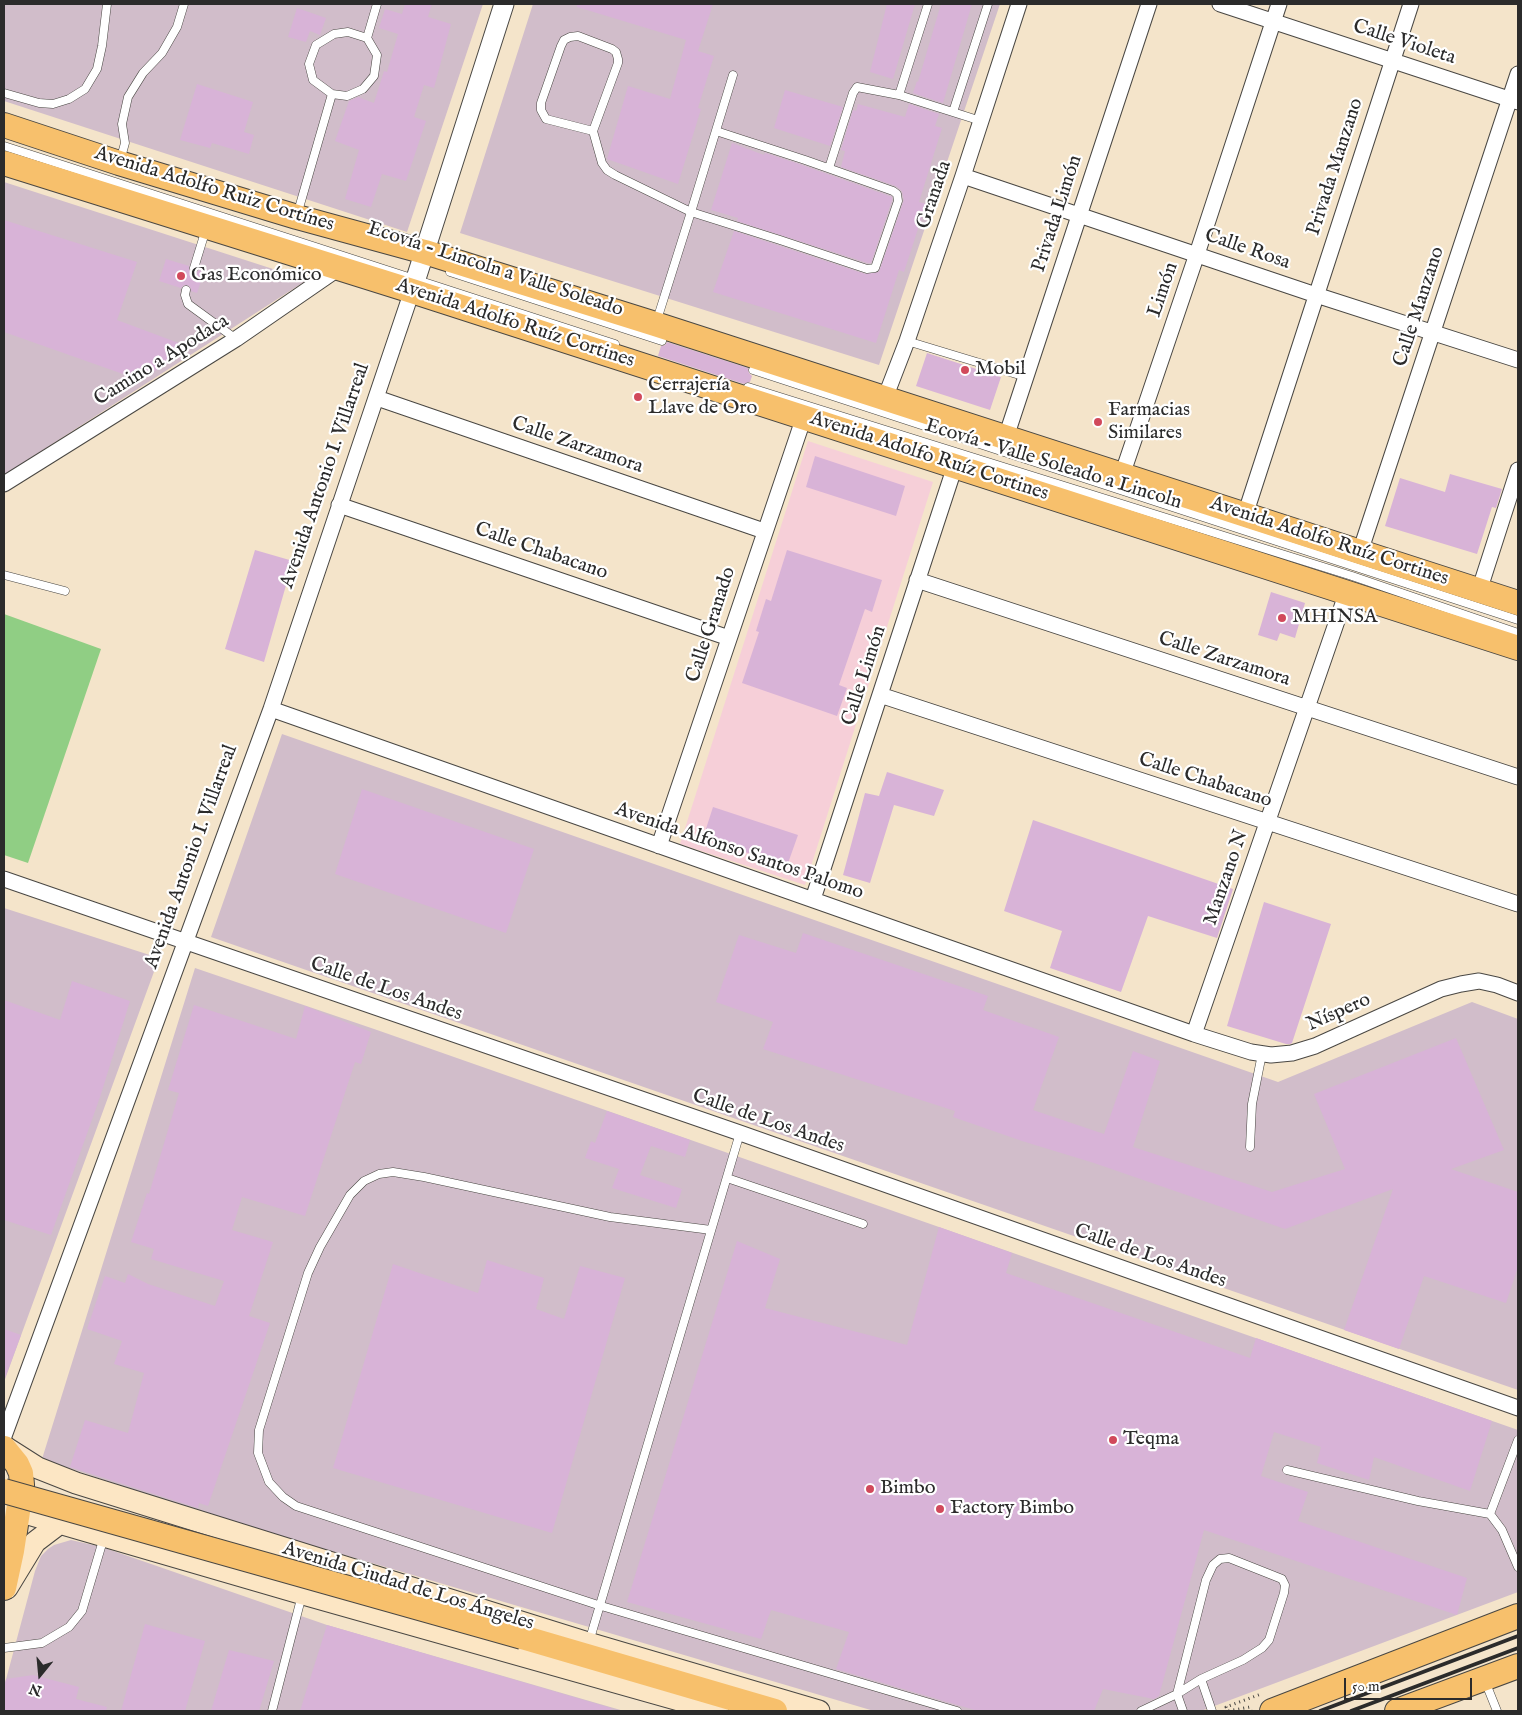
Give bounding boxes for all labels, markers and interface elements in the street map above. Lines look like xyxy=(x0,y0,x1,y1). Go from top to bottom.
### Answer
street label: Calle Violeta xyxy=(1350,15,1458,71)
street label: Privada Manzano xyxy=(1303,95,1369,239)
street label: Avenida Adolfo Ruiz Cortínes xyxy=(91,142,337,238)
street label: Privada Limón xyxy=(1028,152,1088,276)
street label: Granada xyxy=(912,158,958,232)
street label: Ecovía - Lincoln a Valle Soleado xyxy=(364,217,626,323)
street label: Calle Rosa xyxy=(1201,224,1293,276)
street label: Calle Manzano xyxy=(1389,244,1451,370)
street label: Limón xyxy=(1143,259,1185,321)
place label: Gas Económico xyxy=(191,264,322,288)
marker: Gas Económico xyxy=(175,270,187,282)
street label: Avenida Adolfo Ruíz Cortines xyxy=(393,274,637,374)
street label: Camino a Apodaca xyxy=(90,310,234,412)
place label: Mobil xyxy=(975,358,1026,382)
street label: Avenida Antonio I. Villarreal xyxy=(276,360,376,592)
marker: Mobil xyxy=(959,364,971,376)
place label: Cerrajería Llave de Oro xyxy=(648,374,757,421)
marker: Cerrajería Llave de Oro xyxy=(632,391,644,403)
place label: Farmacias Similares xyxy=(1108,399,1190,446)
street label: Avenida Adolfo Ruíz Cortines xyxy=(807,407,1051,507)
street label: Calle Zarzamora xyxy=(508,412,646,480)
street label: Ecovía - Valle Soleado a Lincoln xyxy=(922,414,1184,516)
marker: Farmacias Similares xyxy=(1092,416,1104,428)
street label: Avenida Adolfo Ruíz Cortines xyxy=(1207,492,1451,592)
street label: Calle Chabacano xyxy=(471,518,611,586)
street label: Calle Granado xyxy=(682,564,742,686)
place label: MHINSA xyxy=(1292,606,1377,630)
marker: MHINSA xyxy=(1276,612,1288,624)
street label: Calle Limón xyxy=(838,623,892,729)
street label: Calle Zarzamora xyxy=(1155,627,1293,693)
street label: Avenida Antonio I. Villarreal xyxy=(140,742,244,972)
street label: Calle Chabacano xyxy=(1135,748,1275,814)
street label: Avenida Alfonso Santos Palomo xyxy=(612,798,866,906)
street label: Manzano N xyxy=(1200,827,1254,929)
street label: Calle de Los Andes xyxy=(307,953,465,1027)
street label: Níspero xyxy=(1303,988,1375,1038)
street label: Calle de Los Andes xyxy=(689,1085,847,1159)
street label: Calle de Los Andes xyxy=(1071,1220,1229,1294)
place label: Teqma xyxy=(1123,1428,1179,1452)
marker: Teqma xyxy=(1107,1434,1119,1446)
place label: Bimbo xyxy=(880,1477,935,1501)
marker: Bimbo xyxy=(864,1483,876,1495)
place label: Factory Bimbo xyxy=(950,1497,1074,1521)
marker: Factory Bimbo xyxy=(934,1503,946,1515)
street label: Avenida Ciudad de Los Ángeles xyxy=(280,1537,536,1637)
north arrow xyxy=(15,1650,65,1700)
scale bar xyxy=(1347,1668,1474,1700)
text: 50 m xyxy=(1352,1677,1380,1696)
text: N xyxy=(27,1679,44,1700)

